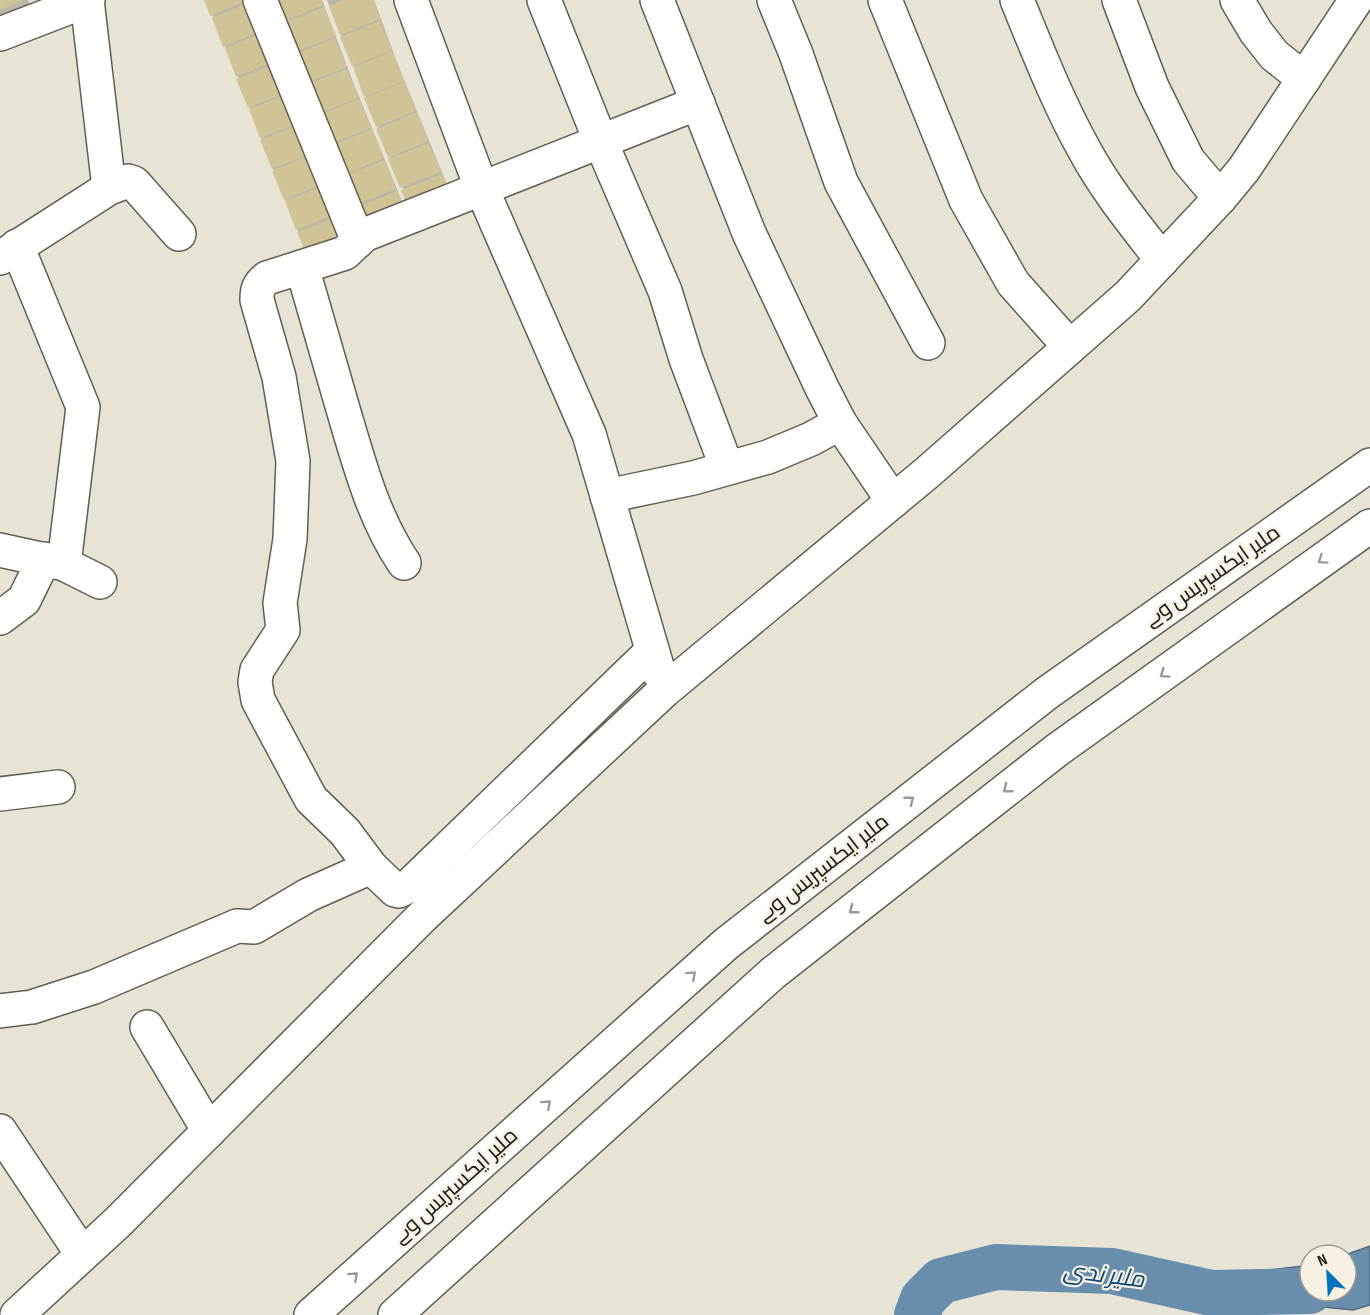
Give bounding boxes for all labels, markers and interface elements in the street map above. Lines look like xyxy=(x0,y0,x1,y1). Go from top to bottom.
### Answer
street label: ملیر ایکسپریس وے xyxy=(1139,519,1285,633)
one-way arrow xyxy=(1318,553,1329,564)
one-way arrow xyxy=(1159,666,1170,677)
one-way arrow xyxy=(1002,782,1013,793)
one-way arrow xyxy=(903,797,914,808)
street label: ملیر ایکسپریس وے xyxy=(751,808,895,928)
one-way arrow xyxy=(849,902,860,913)
one-way arrow xyxy=(686,971,696,982)
one-way arrow xyxy=(540,1100,551,1111)
street label: ملیر ایکسپریس وے xyxy=(386,1122,524,1250)
north arrow xyxy=(1298,1243,1358,1303)
text: N xyxy=(1315,1250,1330,1271)
water label: ملیر ندی xyxy=(1062,1256,1147,1294)
one-way arrow xyxy=(347,1272,358,1283)

